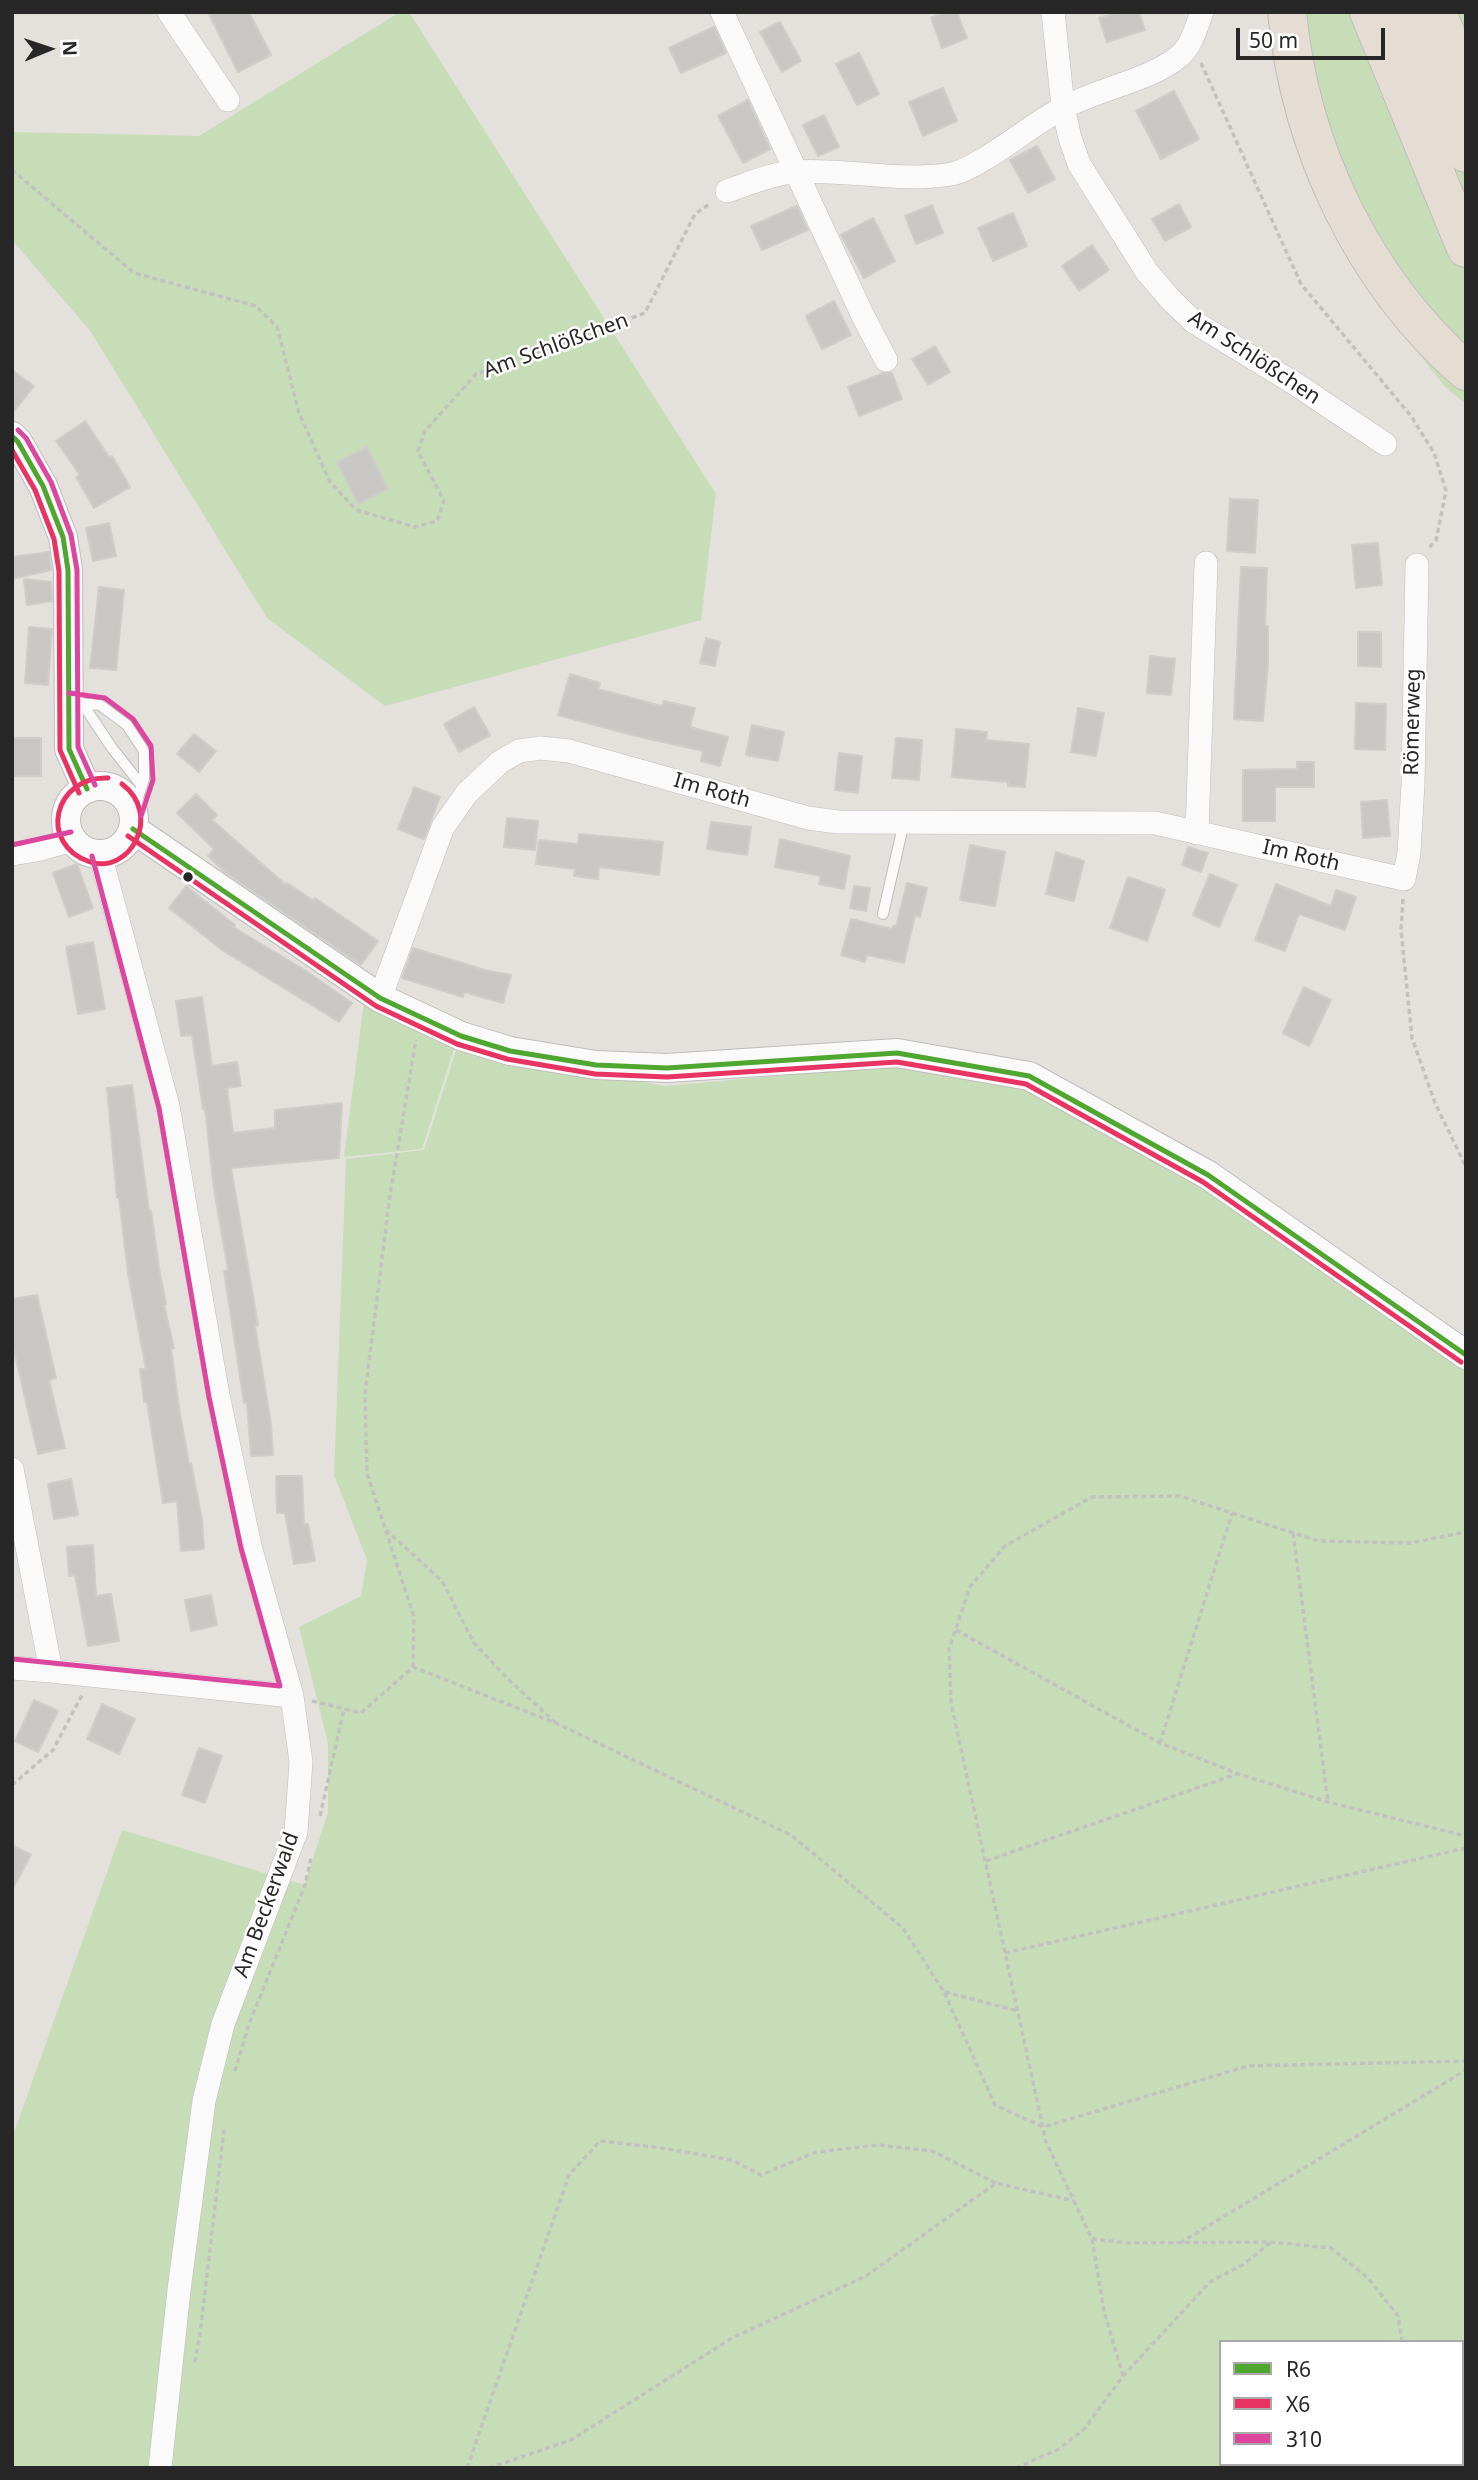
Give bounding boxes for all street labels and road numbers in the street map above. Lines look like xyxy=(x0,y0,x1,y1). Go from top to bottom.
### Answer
street label: Am Schlößchen xyxy=(1183,306,1325,410)
street label: Am Schlößchen xyxy=(480,308,632,384)
street label: Römerweg xyxy=(1399,668,1427,776)
street label: Im Roth xyxy=(671,768,753,814)
street label: Im Roth xyxy=(1260,835,1342,877)
street label: Am Beckerwald xyxy=(229,1829,305,1981)

